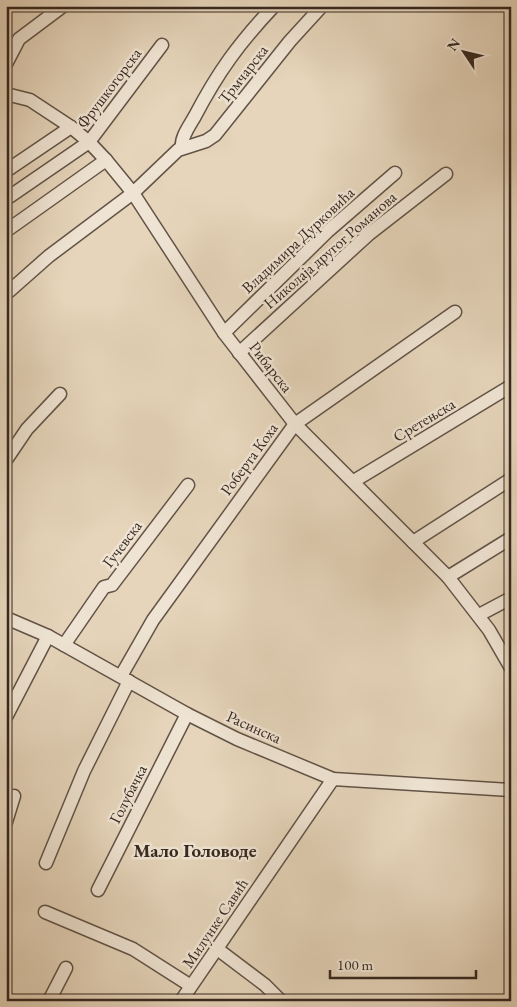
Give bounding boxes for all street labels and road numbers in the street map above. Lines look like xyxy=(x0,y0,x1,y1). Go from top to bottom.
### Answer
street label: Трмчарска xyxy=(213,40,273,108)
street label: Фрушкогорска xyxy=(72,43,146,132)
street label: Владимира Дурковића xyxy=(237,182,359,298)
street label: Николаја другог Романова xyxy=(259,186,401,314)
street label: Рибарска xyxy=(244,337,298,397)
street label: Сретењска xyxy=(389,393,460,447)
street label: Роберта Коха xyxy=(216,418,283,499)
street label: Гучевска xyxy=(97,516,147,572)
street label: Расинска xyxy=(223,706,285,749)
street label: Голубачка xyxy=(104,760,152,827)
street label: Милунке Савић xyxy=(177,874,253,972)

